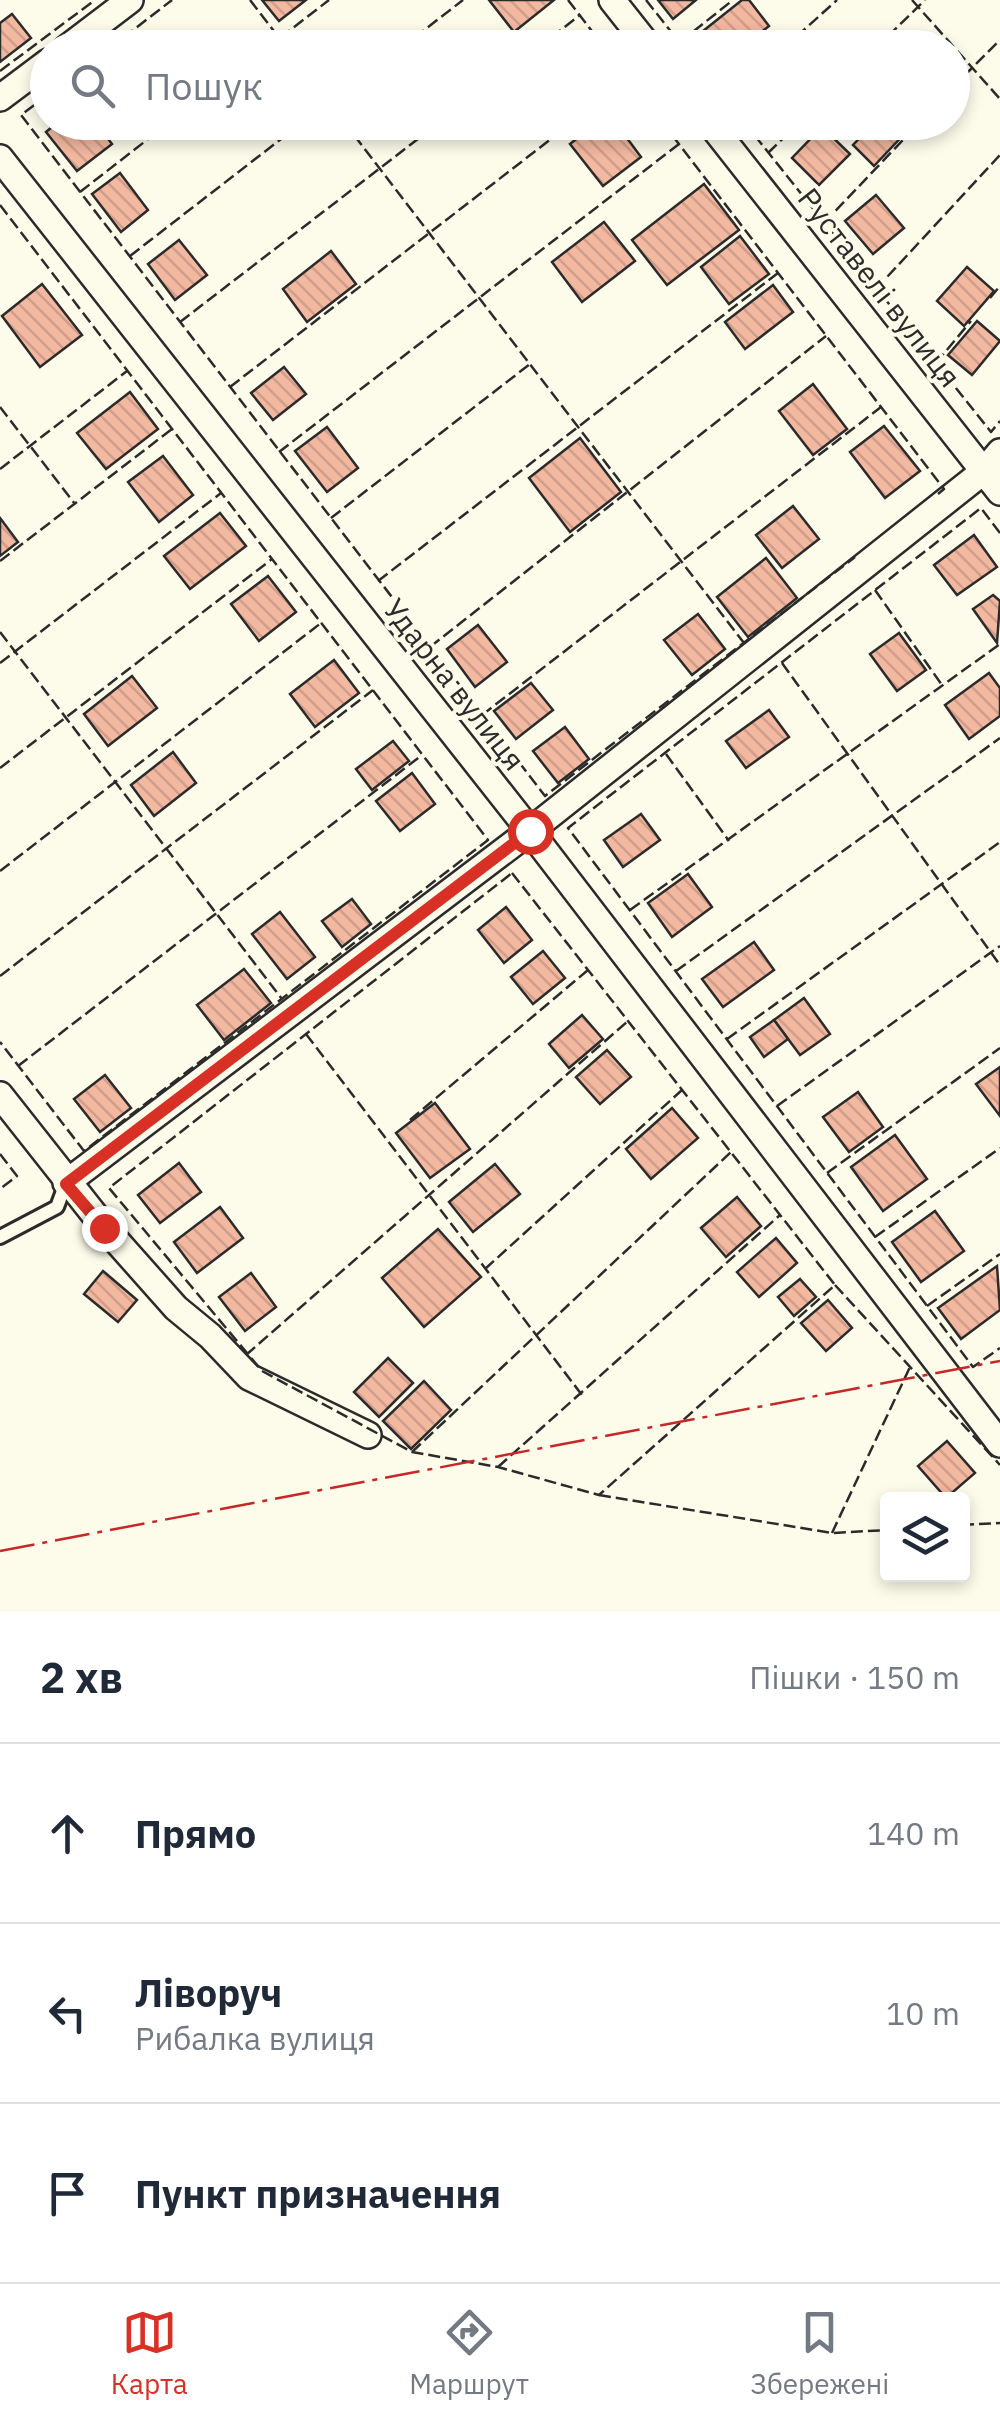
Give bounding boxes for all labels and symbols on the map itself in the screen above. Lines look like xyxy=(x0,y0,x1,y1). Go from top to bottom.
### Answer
street label: Руставелі вулиця xyxy=(790,179,970,395)
street label: Ударна вулиця xyxy=(376,590,534,778)
route start xyxy=(508,809,554,855)
route end xyxy=(82,1206,128,1252)

